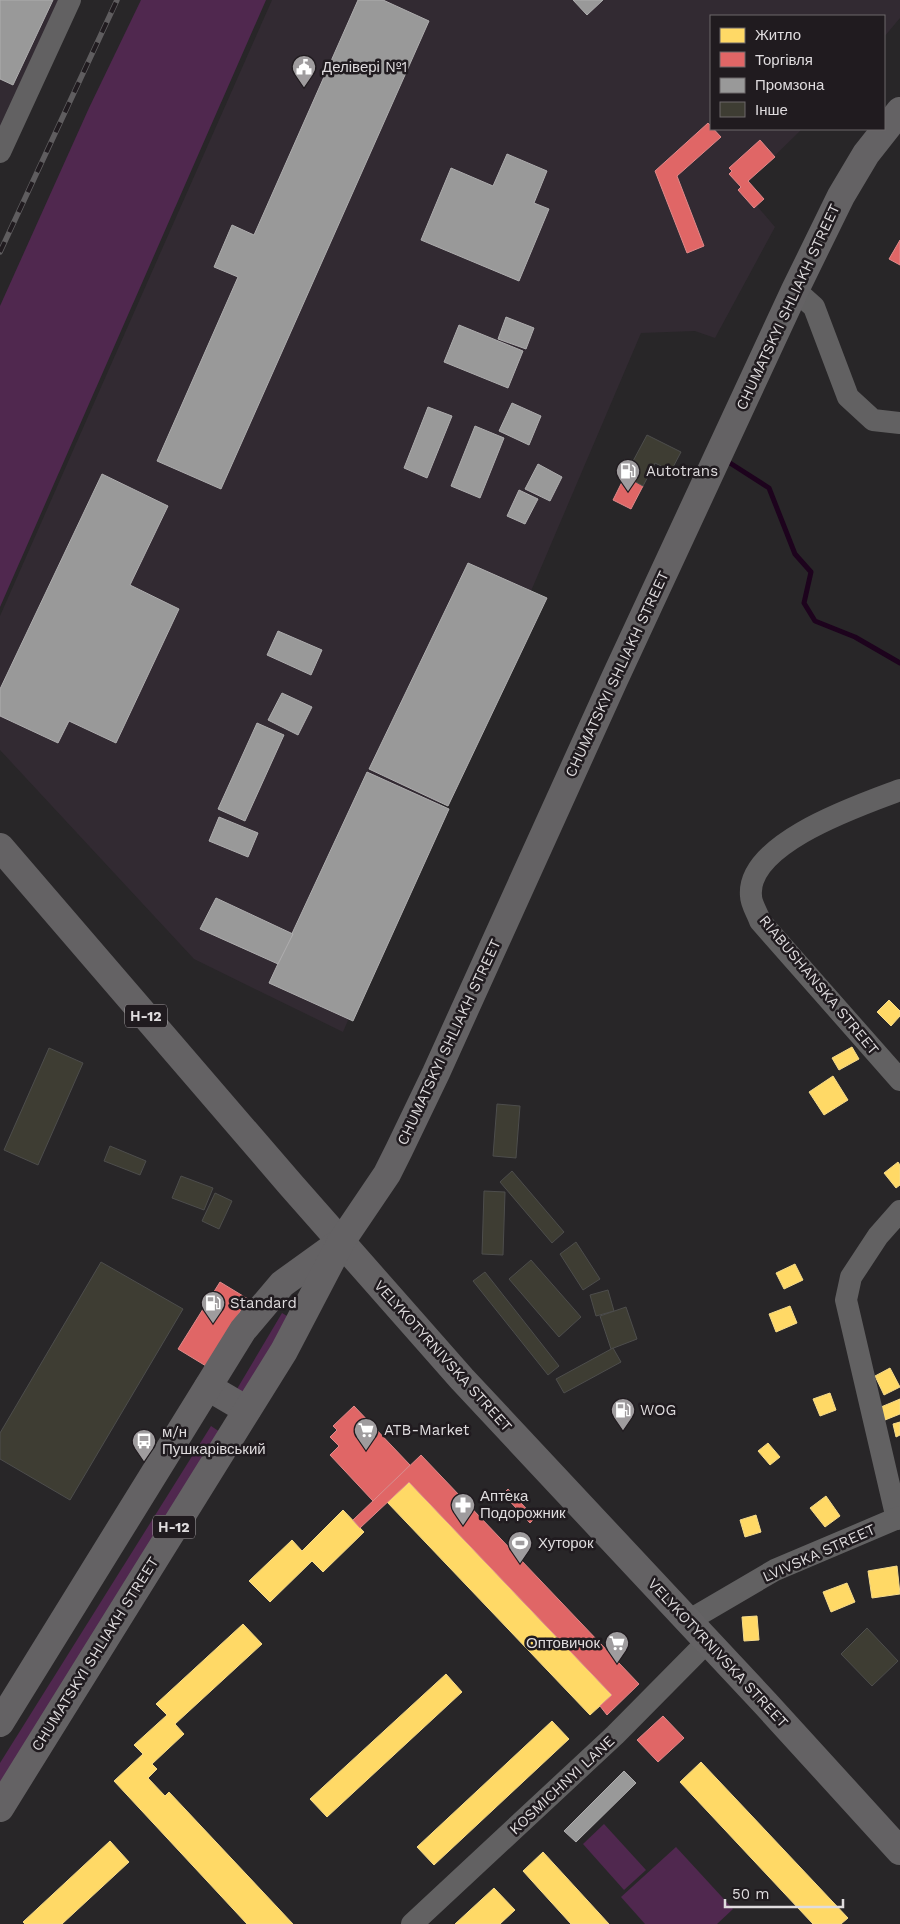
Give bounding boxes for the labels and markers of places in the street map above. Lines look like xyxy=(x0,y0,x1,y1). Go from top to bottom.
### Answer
public building icon: Делівері №1 xyxy=(291,54,317,88)
place label: Делівері №1 xyxy=(322,58,407,76)
fuel station icon: Autotrans xyxy=(615,458,641,492)
place label: Autotrans xyxy=(646,462,718,480)
fuel station icon: Standard xyxy=(200,1290,226,1324)
place label: Standard xyxy=(230,1294,297,1312)
fuel station icon: WOG xyxy=(610,1397,636,1431)
place label: WOG xyxy=(640,1401,676,1419)
supermarket icon: ATB-Market xyxy=(353,1417,379,1451)
place label: ATB-Market xyxy=(384,1421,470,1439)
place label: м/н Пушкарівський xyxy=(162,1423,266,1458)
bus stop icon: м/н Пушкарівський xyxy=(131,1428,157,1462)
place label: Аптека Подорожник xyxy=(480,1487,566,1522)
pharmacy icon: Аптека Подорожник xyxy=(450,1492,476,1526)
sports icon: Хуторок xyxy=(507,1530,533,1564)
place label: Хуторок xyxy=(538,1534,594,1552)
supermarket icon: Оптовичок xyxy=(604,1630,630,1664)
place label: Оптовичок xyxy=(526,1634,600,1652)

